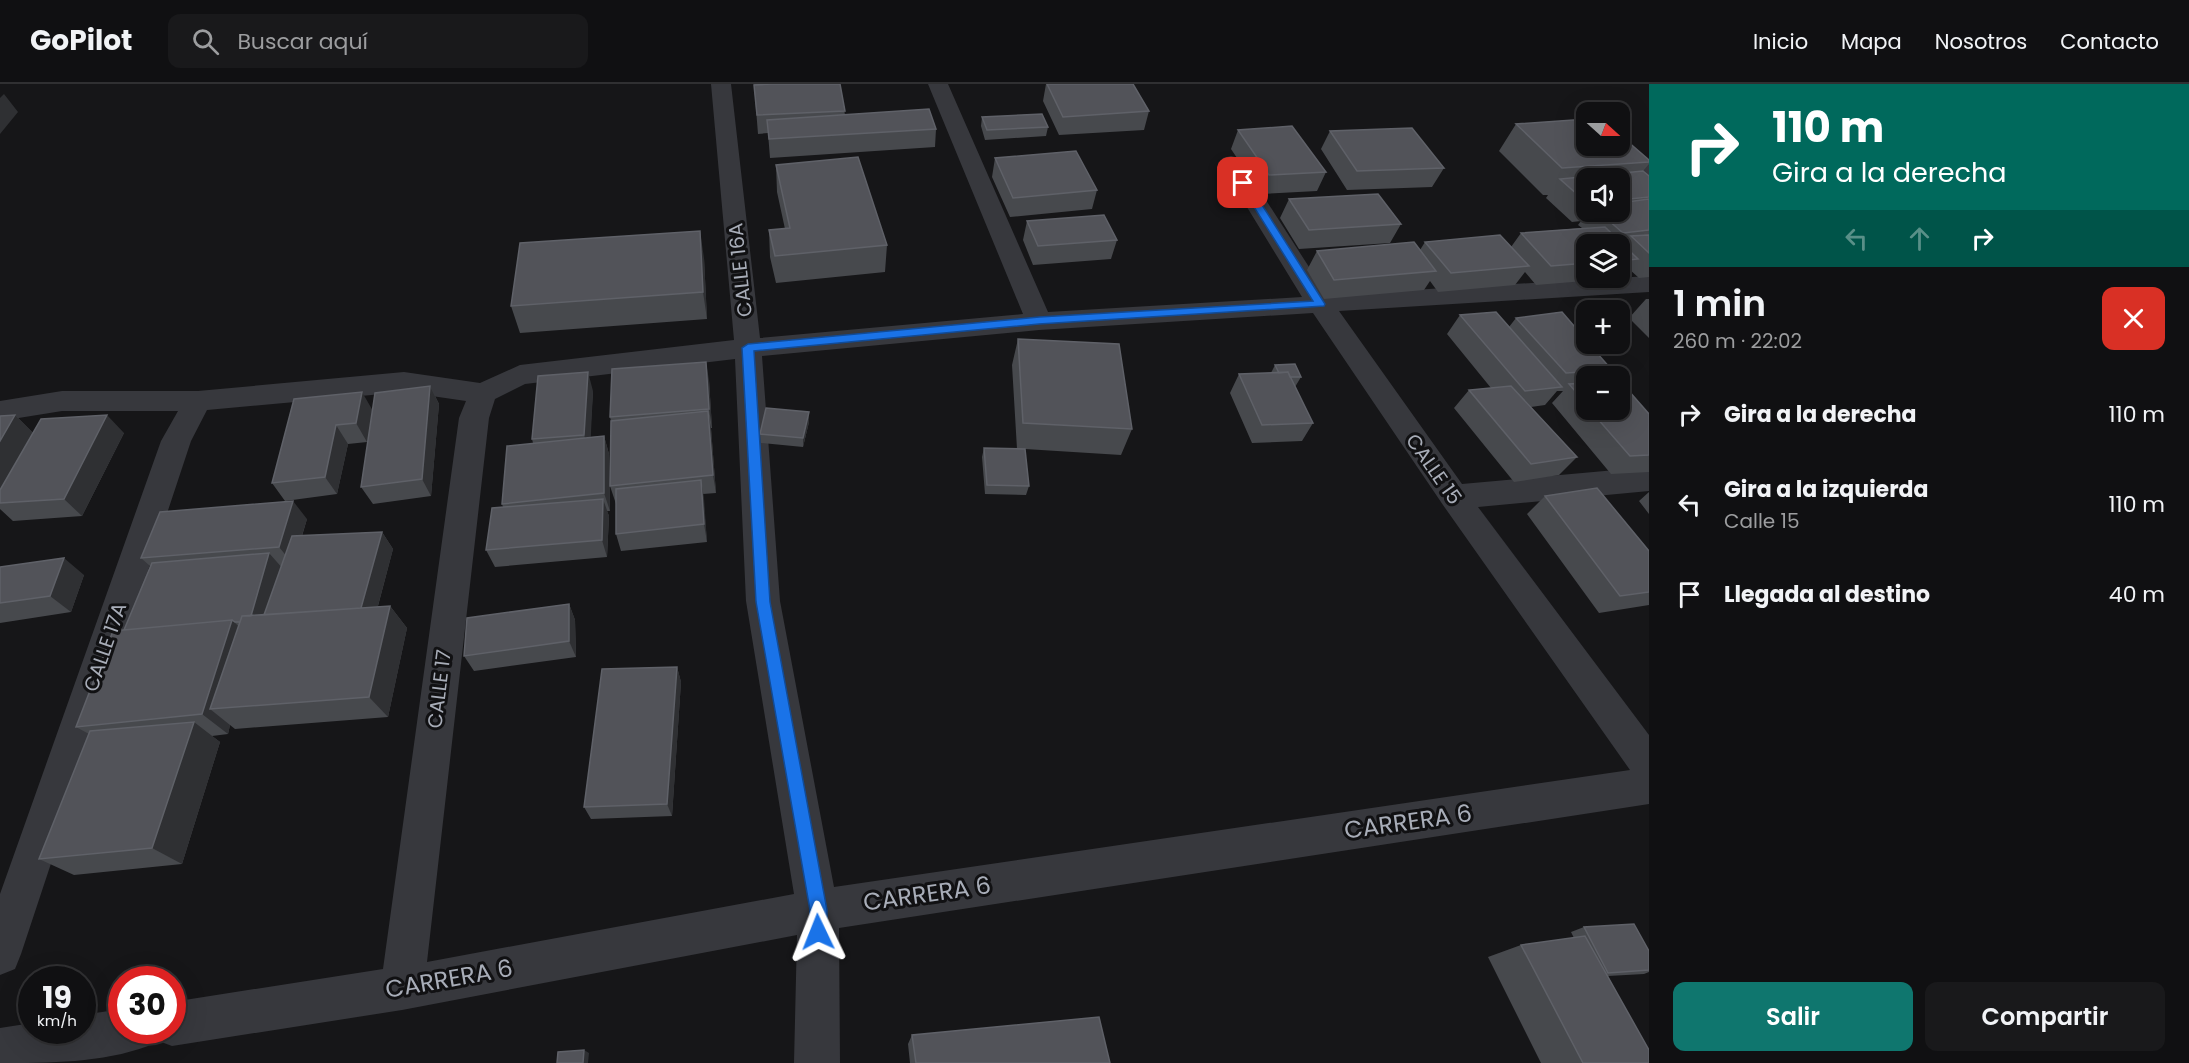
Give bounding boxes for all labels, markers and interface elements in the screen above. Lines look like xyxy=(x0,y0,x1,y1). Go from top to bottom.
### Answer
search box xyxy=(168,14,588,68)
text: GoPilot xyxy=(30,21,132,60)
icon: search xyxy=(189,25,222,58)
text: Buscar aquí xyxy=(237,26,368,57)
text: Inicio xyxy=(1753,27,1808,56)
text: Mapa xyxy=(1841,27,1902,56)
text: Nosotros xyxy=(1935,27,2027,56)
text: Contacto xyxy=(2060,27,2159,56)
text: 110 m xyxy=(1772,98,1884,157)
north arrow xyxy=(1576,102,1630,156)
map controls xyxy=(1576,102,1630,420)
icon: right xyxy=(1673,108,1751,186)
text: Gira a la derecha xyxy=(1772,154,2006,191)
pin xyxy=(1217,157,1268,208)
icon: arrive xyxy=(1226,166,1259,199)
button: sound xyxy=(1576,168,1630,222)
street label: CALLE 16A xyxy=(721,222,759,318)
icon: left xyxy=(1840,222,1873,255)
icon: ahead xyxy=(1903,222,1936,255)
icon: right xyxy=(1966,222,1999,255)
button: layers xyxy=(1576,234,1630,288)
text: 1 min xyxy=(1673,278,1766,329)
button: close xyxy=(2102,287,2165,350)
button: + xyxy=(1576,300,1630,354)
text: 260 m · 22:02 xyxy=(1673,327,1802,355)
button: − xyxy=(1576,366,1630,420)
icon: right xyxy=(1673,398,1706,431)
text: Gira a la derecha xyxy=(1724,399,1917,430)
text: 110 m xyxy=(2109,399,2165,430)
street label: CALLE 15 xyxy=(1399,428,1469,510)
text: Gira a la izquierda xyxy=(1724,474,1928,505)
icon: left xyxy=(1673,488,1706,521)
text: 110 m xyxy=(2109,489,2165,520)
text: Calle 15 xyxy=(1724,507,1800,535)
icon: arrive xyxy=(1673,578,1706,611)
text: Llegada al destino xyxy=(1724,579,1930,610)
text: 40 m xyxy=(2109,579,2165,610)
street label: CALLE 17A xyxy=(77,599,133,695)
street label: CALLE 17 xyxy=(420,648,458,730)
street label: CARRERA 6 xyxy=(1342,796,1474,847)
street label: CARRERA 6 xyxy=(861,868,993,919)
position arrow xyxy=(786,900,850,964)
street label: CARRERA 6 xyxy=(383,951,515,1006)
speed limit sign: 30 xyxy=(108,966,186,1044)
text: 19 xyxy=(42,976,72,1019)
button: Salir xyxy=(1673,982,1913,1051)
button: Compartir xyxy=(1925,982,2165,1051)
text: km/h xyxy=(37,1010,77,1031)

